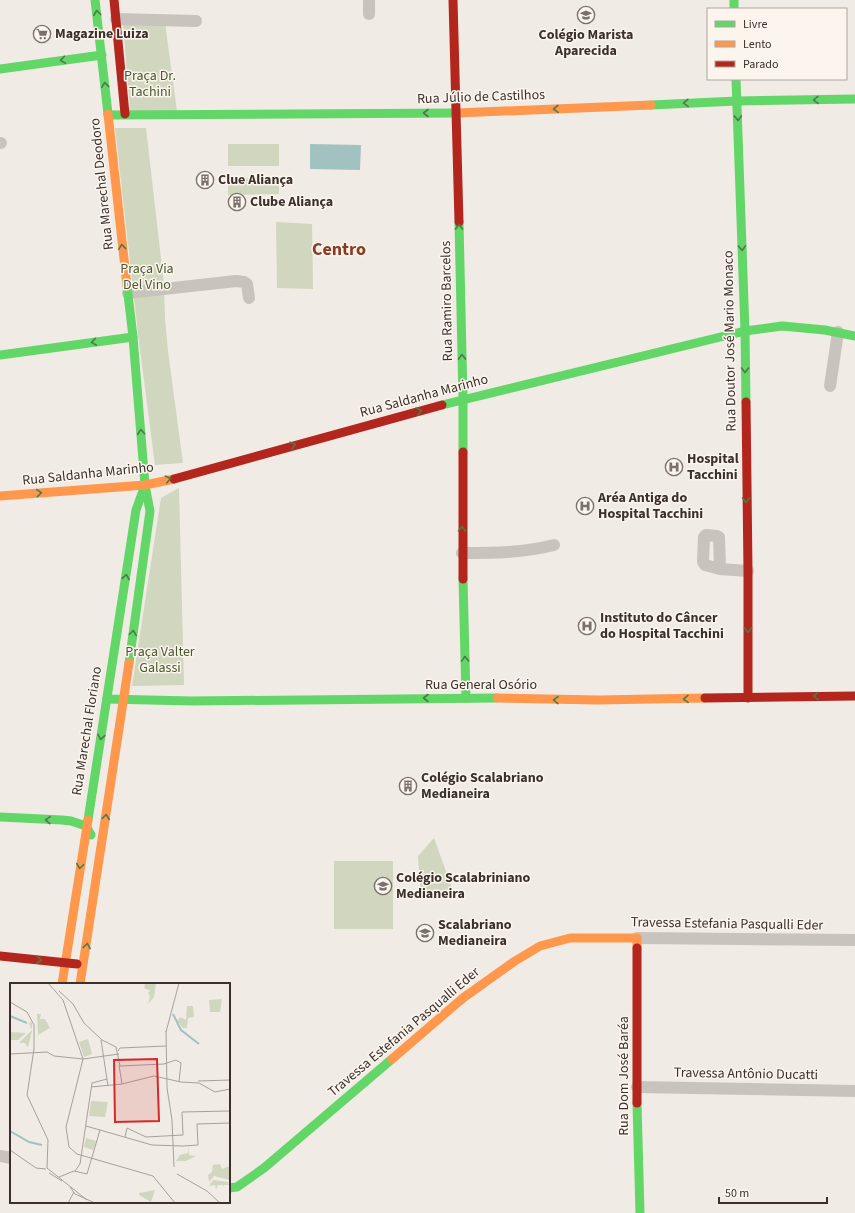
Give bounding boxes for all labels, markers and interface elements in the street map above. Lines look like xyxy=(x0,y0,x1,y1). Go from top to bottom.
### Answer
school or university icon: Colégio Marista Aparecida xyxy=(576,5,596,25)
legend xyxy=(707,8,847,80)
one-way arrow xyxy=(93,10,102,16)
text: Livre xyxy=(743,16,767,33)
supermarket icon: Magazine Luiza xyxy=(32,24,52,44)
place label: Magazine Luiza xyxy=(55,24,149,44)
place label: Colégio Marista Aparecida xyxy=(539,25,633,61)
text: Lento xyxy=(743,36,772,53)
one-way arrow xyxy=(60,55,66,64)
text: Parado xyxy=(743,56,778,73)
park label: Praça Dr. Tachini xyxy=(124,66,176,102)
one-way arrow xyxy=(101,82,110,88)
street label: Rua Júlio de Castilhos xyxy=(417,85,545,109)
one-way arrow xyxy=(813,96,819,104)
one-way arrow xyxy=(683,99,689,108)
one-way arrow xyxy=(553,104,559,113)
one-way arrow xyxy=(423,109,429,117)
one-way arrow xyxy=(733,115,742,121)
street label: Rua Marechal Deodoro xyxy=(85,117,119,251)
building icon: Clue Aliança xyxy=(195,170,215,190)
place label: Clue Aliança xyxy=(218,170,293,190)
building icon: Clube Aliança xyxy=(227,192,247,212)
place label: Clube Aliança xyxy=(250,192,333,212)
one-way arrow xyxy=(455,224,463,230)
district label: Centro xyxy=(312,237,366,262)
street label: Rua Ramiro Barcelos xyxy=(436,240,458,361)
one-way arrow xyxy=(118,244,127,250)
one-way arrow xyxy=(738,245,746,251)
street label: Rua Doutor José Mario Monaco xyxy=(718,250,742,432)
park label: Praça Via Del Vino xyxy=(120,259,174,295)
one-way arrow xyxy=(91,338,97,347)
one-way arrow xyxy=(458,354,466,360)
one-way arrow xyxy=(741,367,749,373)
street label: Rua Saldanha Marinho xyxy=(358,369,490,423)
one-way arrow xyxy=(415,407,422,416)
one-way arrow xyxy=(137,429,146,435)
one-way arrow xyxy=(290,442,297,450)
place label: Hospital Tacchini xyxy=(687,449,739,485)
street label: Rua Saldanha Marinho xyxy=(21,457,155,491)
hospital icon: Hospital Tacchini xyxy=(664,457,684,477)
one-way arrow xyxy=(165,476,171,484)
place label: Aréa Antiga do Hospital Tacchini xyxy=(597,488,703,524)
one-way arrow xyxy=(36,489,42,498)
hospital icon: Aréa Antiga do Hospital Tacchini xyxy=(575,496,595,516)
one-way arrow xyxy=(742,497,750,503)
one-way arrow xyxy=(458,526,466,532)
one-way arrow xyxy=(121,574,130,580)
place label: Instituto do Câncer do Hospital Tacchini xyxy=(600,608,724,644)
hospital icon: Instituto do Câncer do Hospital Tacchini xyxy=(577,616,597,636)
one-way arrow xyxy=(744,627,752,633)
one-way arrow xyxy=(128,630,137,636)
park label: Praça Valter Galassi xyxy=(125,642,195,678)
one-way arrow xyxy=(460,656,469,662)
street label: Rua Marechal Floriano xyxy=(67,665,107,797)
street label: Rua General Osório xyxy=(425,675,537,695)
one-way arrow xyxy=(813,692,819,700)
one-way arrow xyxy=(423,694,429,702)
one-way arrow xyxy=(553,695,559,704)
one-way arrow xyxy=(683,695,689,703)
one-way arrow xyxy=(97,734,106,740)
place label: Colégio Scalabriano Medianeira xyxy=(421,768,544,804)
building icon: Colégio Scalabriano Medianeira xyxy=(398,776,418,796)
one-way arrow xyxy=(101,814,110,820)
one-way arrow xyxy=(45,815,51,824)
one-way arrow xyxy=(76,862,85,869)
place label: Colégio Scalabriniano Medianeira xyxy=(396,868,531,904)
school or university icon: Colégio Scalabriniano Medianeira xyxy=(373,876,393,896)
street label: Travessa Estefania Pasqualli Eder xyxy=(631,912,824,936)
place label: Scalabriano Medianeira xyxy=(438,915,512,951)
school or university icon: Scalabriano Medianeira xyxy=(415,923,435,943)
one-way arrow xyxy=(82,942,90,949)
one-way arrow xyxy=(36,955,42,964)
street label: Travessa Estefania Pasqualli Eder xyxy=(324,962,484,1102)
inset map xyxy=(10,983,230,1203)
street label: Rua Dom José Baréa xyxy=(614,1016,634,1136)
street label: Travessa Antônio Ducatti xyxy=(674,1063,818,1085)
scale bar xyxy=(719,1179,827,1205)
text: 50 m xyxy=(725,1185,749,1202)

